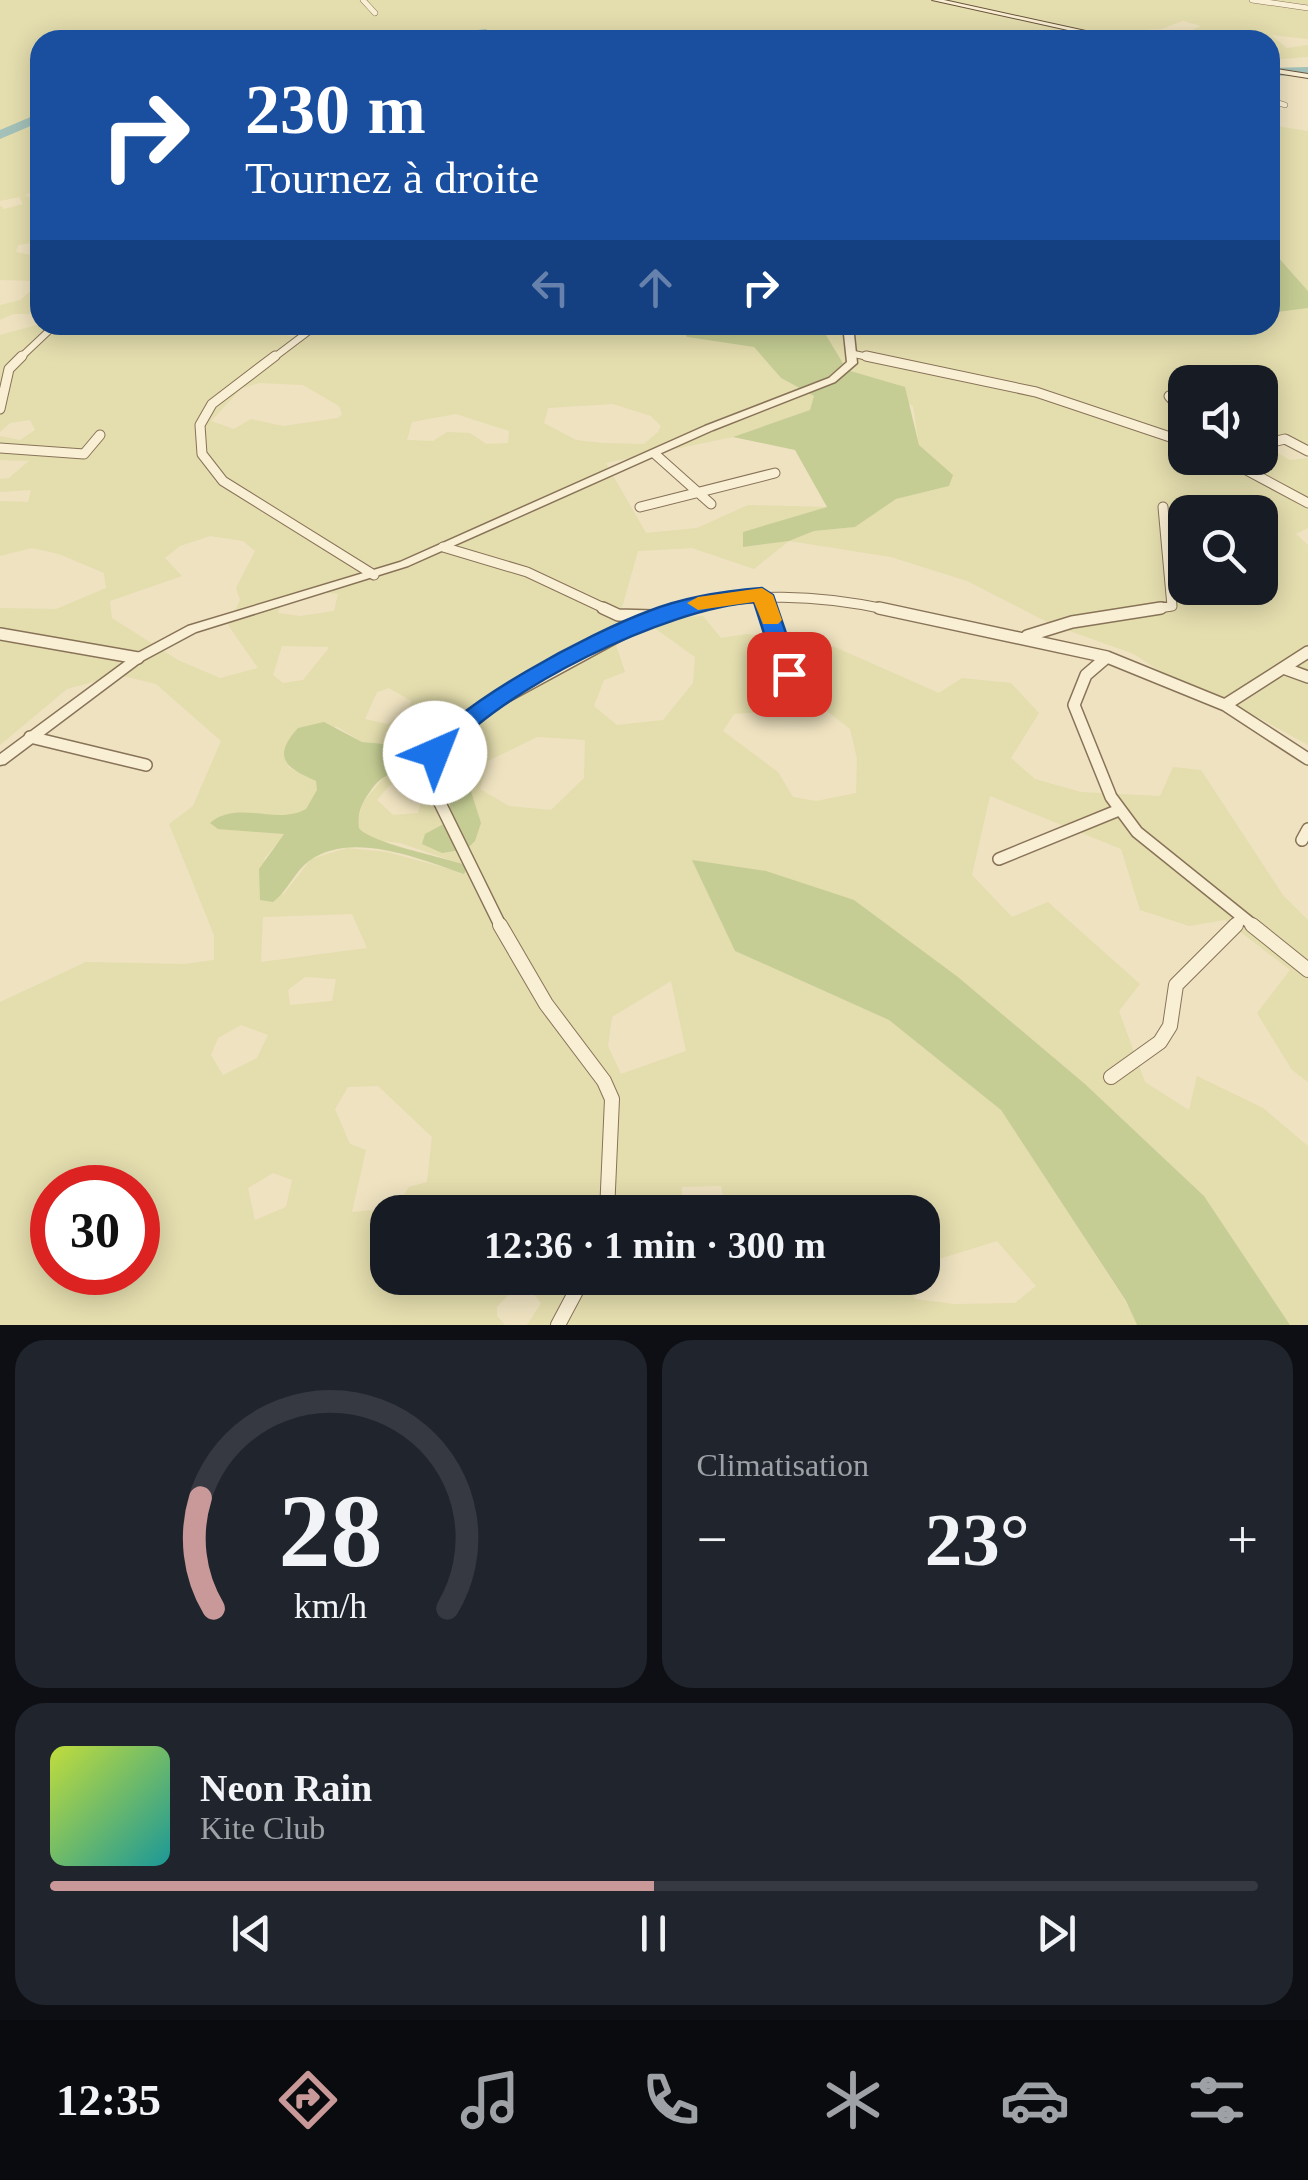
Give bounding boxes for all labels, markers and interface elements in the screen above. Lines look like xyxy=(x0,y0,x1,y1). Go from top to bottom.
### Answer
icon: right xyxy=(80,70,210,200)
text: 230 m xyxy=(245,71,426,148)
text: Tournez à droite xyxy=(245,153,539,203)
icon: left xyxy=(523,260,578,315)
icon: ahead xyxy=(628,260,683,315)
icon: right xyxy=(733,260,788,315)
map controls xyxy=(1168,365,1278,605)
button: sound xyxy=(1168,365,1278,475)
button: search xyxy=(1168,495,1278,605)
pin xyxy=(747,632,832,717)
icon: arrive xyxy=(762,647,817,702)
position arrow xyxy=(383,701,487,805)
speed limit sign: 30 xyxy=(30,1165,160,1295)
text: 12:36 · 1 min · 300 m xyxy=(484,1224,826,1266)
text: Climatisation xyxy=(697,1447,869,1483)
text: 28 xyxy=(279,1473,383,1588)
text: 23° xyxy=(925,1498,1030,1581)
text: − xyxy=(697,1509,728,1570)
text: + xyxy=(1227,1509,1258,1570)
text: km/h xyxy=(294,1586,368,1626)
text: Neon Rain xyxy=(200,1767,372,1809)
text: Kite Club xyxy=(200,1810,325,1846)
icon: previous xyxy=(224,1906,279,1961)
icon: pause xyxy=(626,1906,681,1961)
icon: next xyxy=(1029,1906,1084,1961)
icon: directions xyxy=(273,2065,343,2135)
icon: music xyxy=(455,2065,525,2135)
icon: phone xyxy=(636,2065,706,2135)
icon: climate xyxy=(818,2065,888,2135)
icon: car xyxy=(1000,2065,1070,2135)
icon: filters xyxy=(1182,2065,1252,2135)
text: 12:35 xyxy=(56,2075,161,2125)

